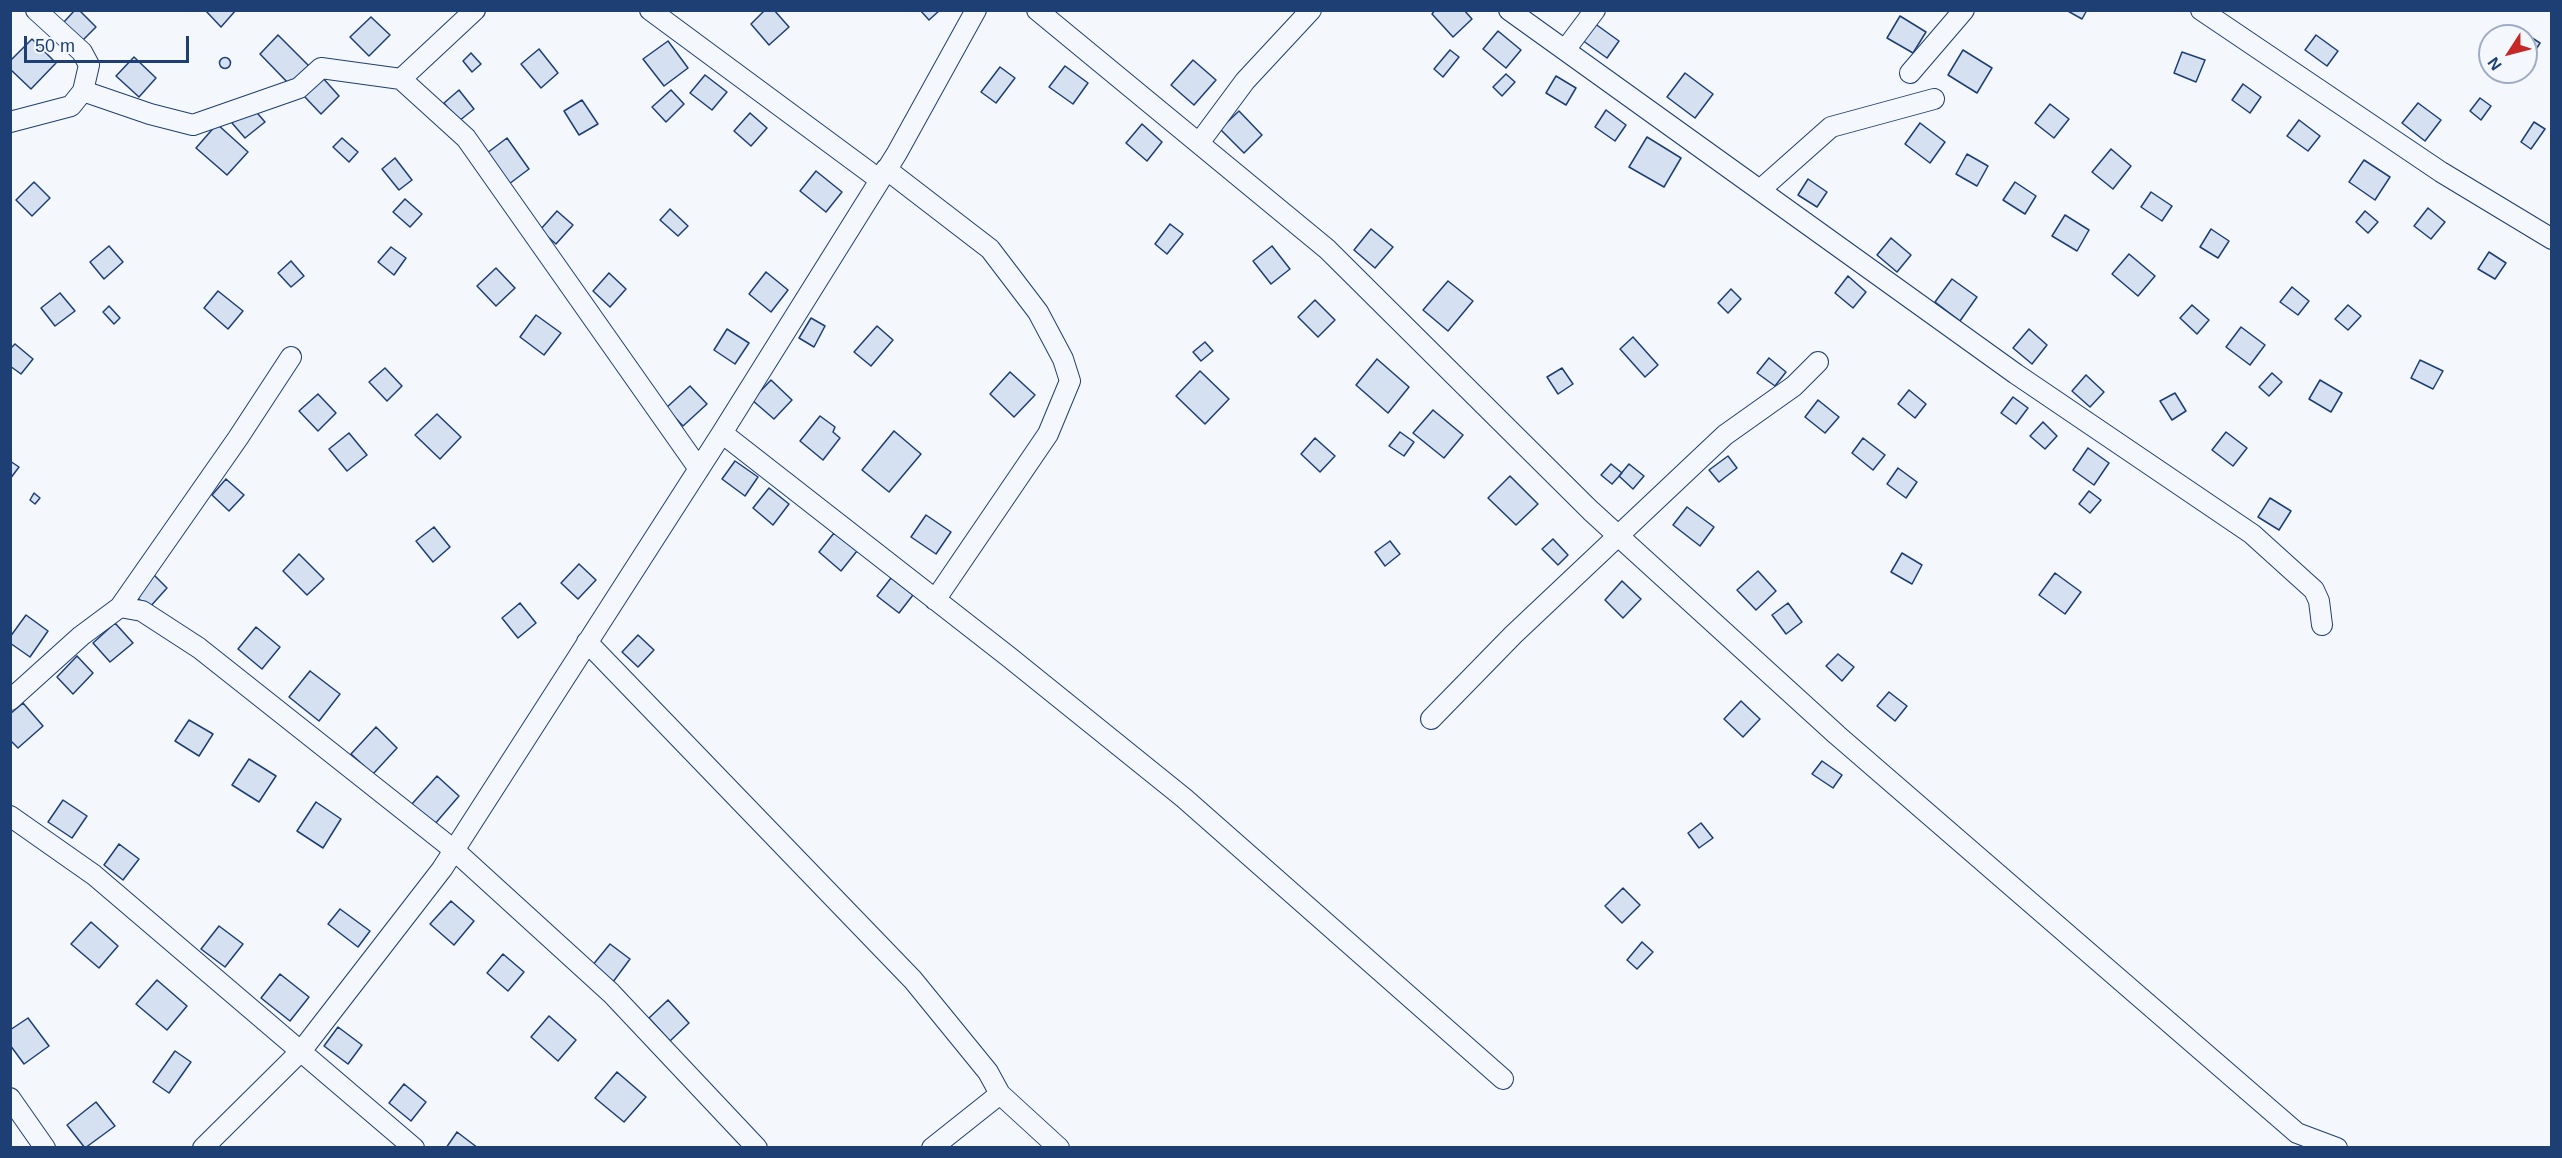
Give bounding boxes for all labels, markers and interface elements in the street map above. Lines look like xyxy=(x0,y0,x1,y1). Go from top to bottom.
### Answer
scale bar xyxy=(27,24,192,62)
north arrow xyxy=(2478,24,2538,84)
text: 50 m xyxy=(35,36,75,56)
text: N xyxy=(2484,54,2505,73)

